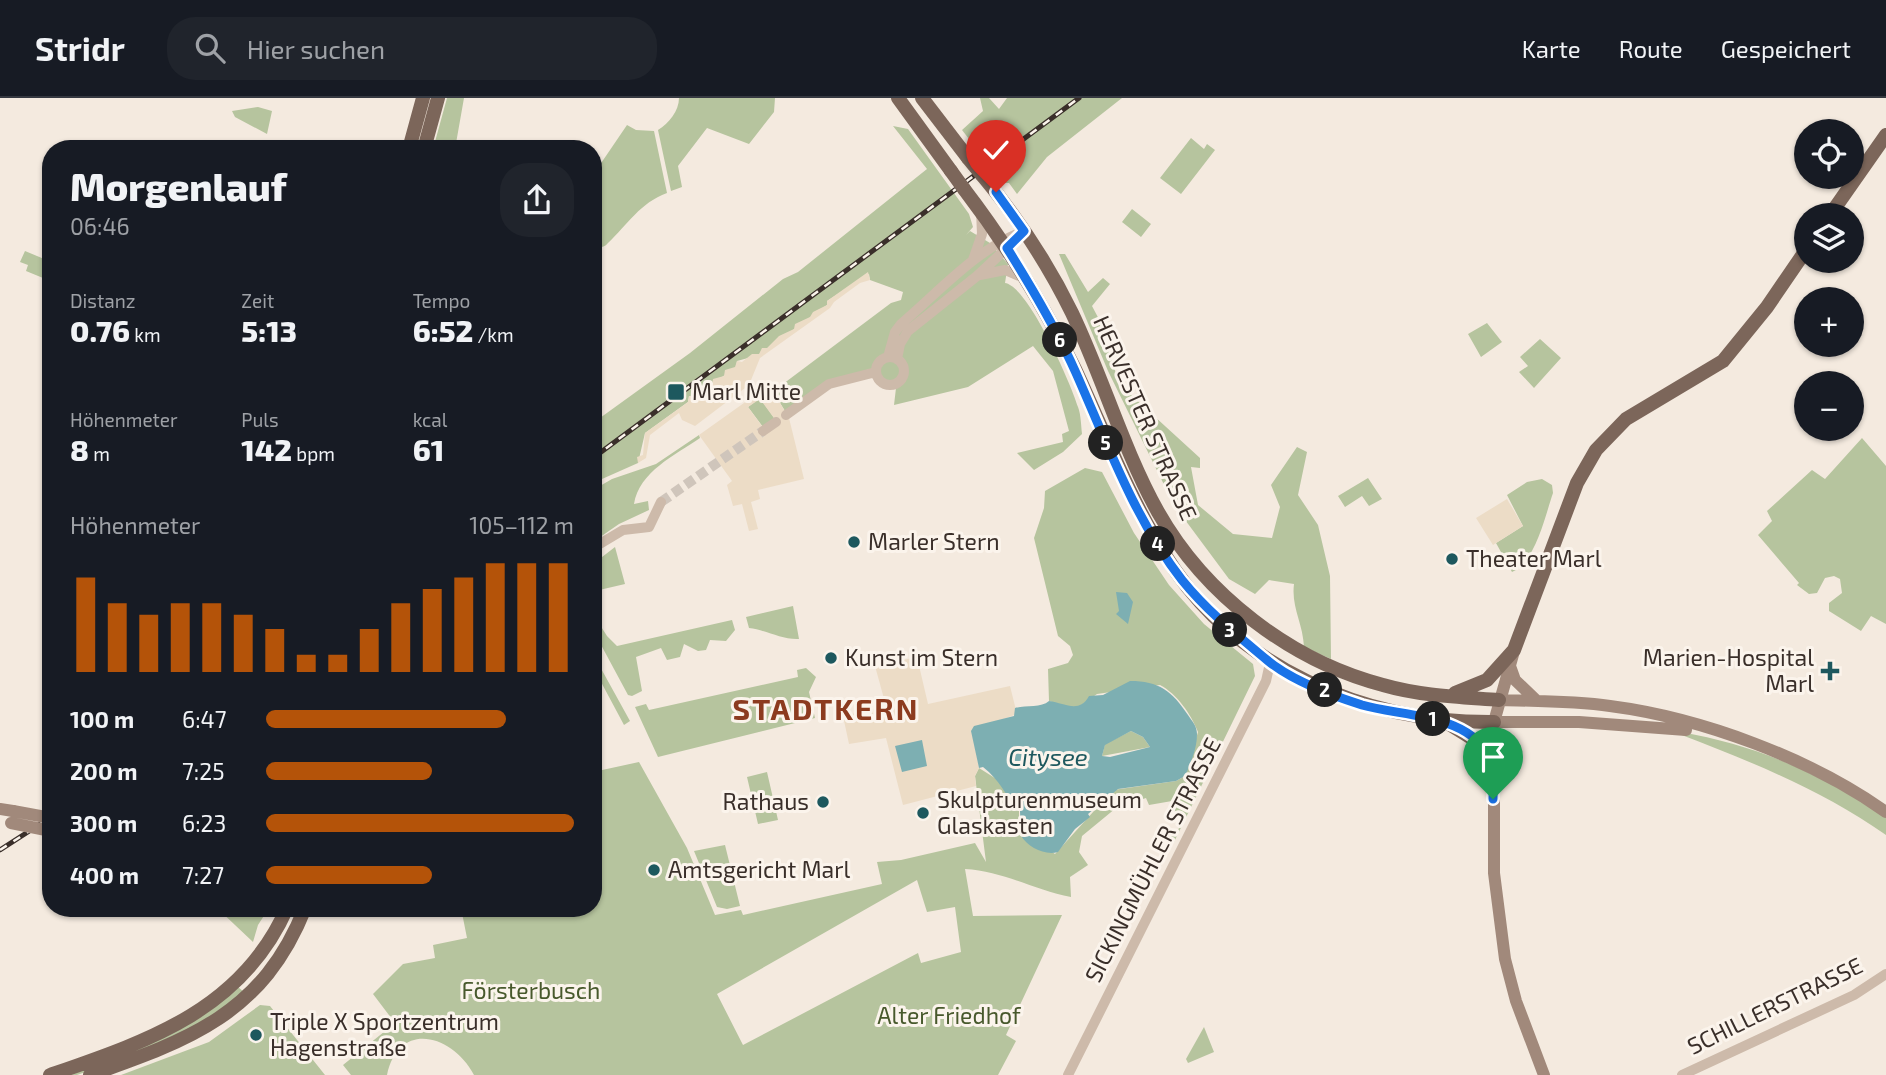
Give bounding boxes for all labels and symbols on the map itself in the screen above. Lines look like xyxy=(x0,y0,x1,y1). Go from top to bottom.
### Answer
pin xyxy=(966,120,1026,192)
street label: HERVESTER STRASSE xyxy=(1088,311,1204,524)
pin: 6 xyxy=(1042,322,1078,358)
place label: Marl Mitte xyxy=(692,377,801,405)
marker: Marl Mitte xyxy=(666,382,686,402)
pin: 5 xyxy=(1088,426,1124,460)
pin: 4 xyxy=(1140,526,1176,562)
place label: Marler Stern xyxy=(868,527,1000,555)
marker: Marler Stern xyxy=(846,534,862,550)
place label: Theater Marl xyxy=(1466,544,1602,572)
marker: Theater Marl xyxy=(1444,551,1460,567)
pin: 3 xyxy=(1212,612,1248,648)
place label: Kunst im Stern xyxy=(845,643,998,671)
place label: Marien-Hospital Marl xyxy=(1643,643,1814,697)
marker: Kunst im Stern xyxy=(823,650,839,666)
marker: Marien-Hospital Marl xyxy=(1820,661,1840,681)
pin: 2 xyxy=(1308,672,1342,708)
district label: STADTKERN xyxy=(733,690,919,726)
pin: 1 xyxy=(1416,702,1450,736)
pin xyxy=(1463,727,1523,799)
street label: SICKINGMÜHLER STRASSE xyxy=(1078,733,1226,986)
water label: Citysee xyxy=(1008,742,1088,771)
place label: Skulpturenmuseum Glaskasten xyxy=(937,785,1142,839)
place label: Rathaus xyxy=(723,787,809,815)
marker: Rathaus xyxy=(815,794,831,810)
marker: Skulpturenmuseum Glaskasten xyxy=(915,805,931,821)
place label: Amtsgericht Marl xyxy=(668,855,850,883)
marker: Amtsgericht Marl xyxy=(646,862,662,878)
street label: SCHILLERSTRASSE xyxy=(1682,951,1867,1060)
park label: Försterbusch xyxy=(462,976,600,1004)
park label: Alter Friedhof xyxy=(877,1001,1022,1029)
place label: Triple X Sportzentrum Hagenstraße xyxy=(270,1007,499,1061)
marker: Triple X Sportzentrum Hagenstraße xyxy=(248,1027,264,1043)

